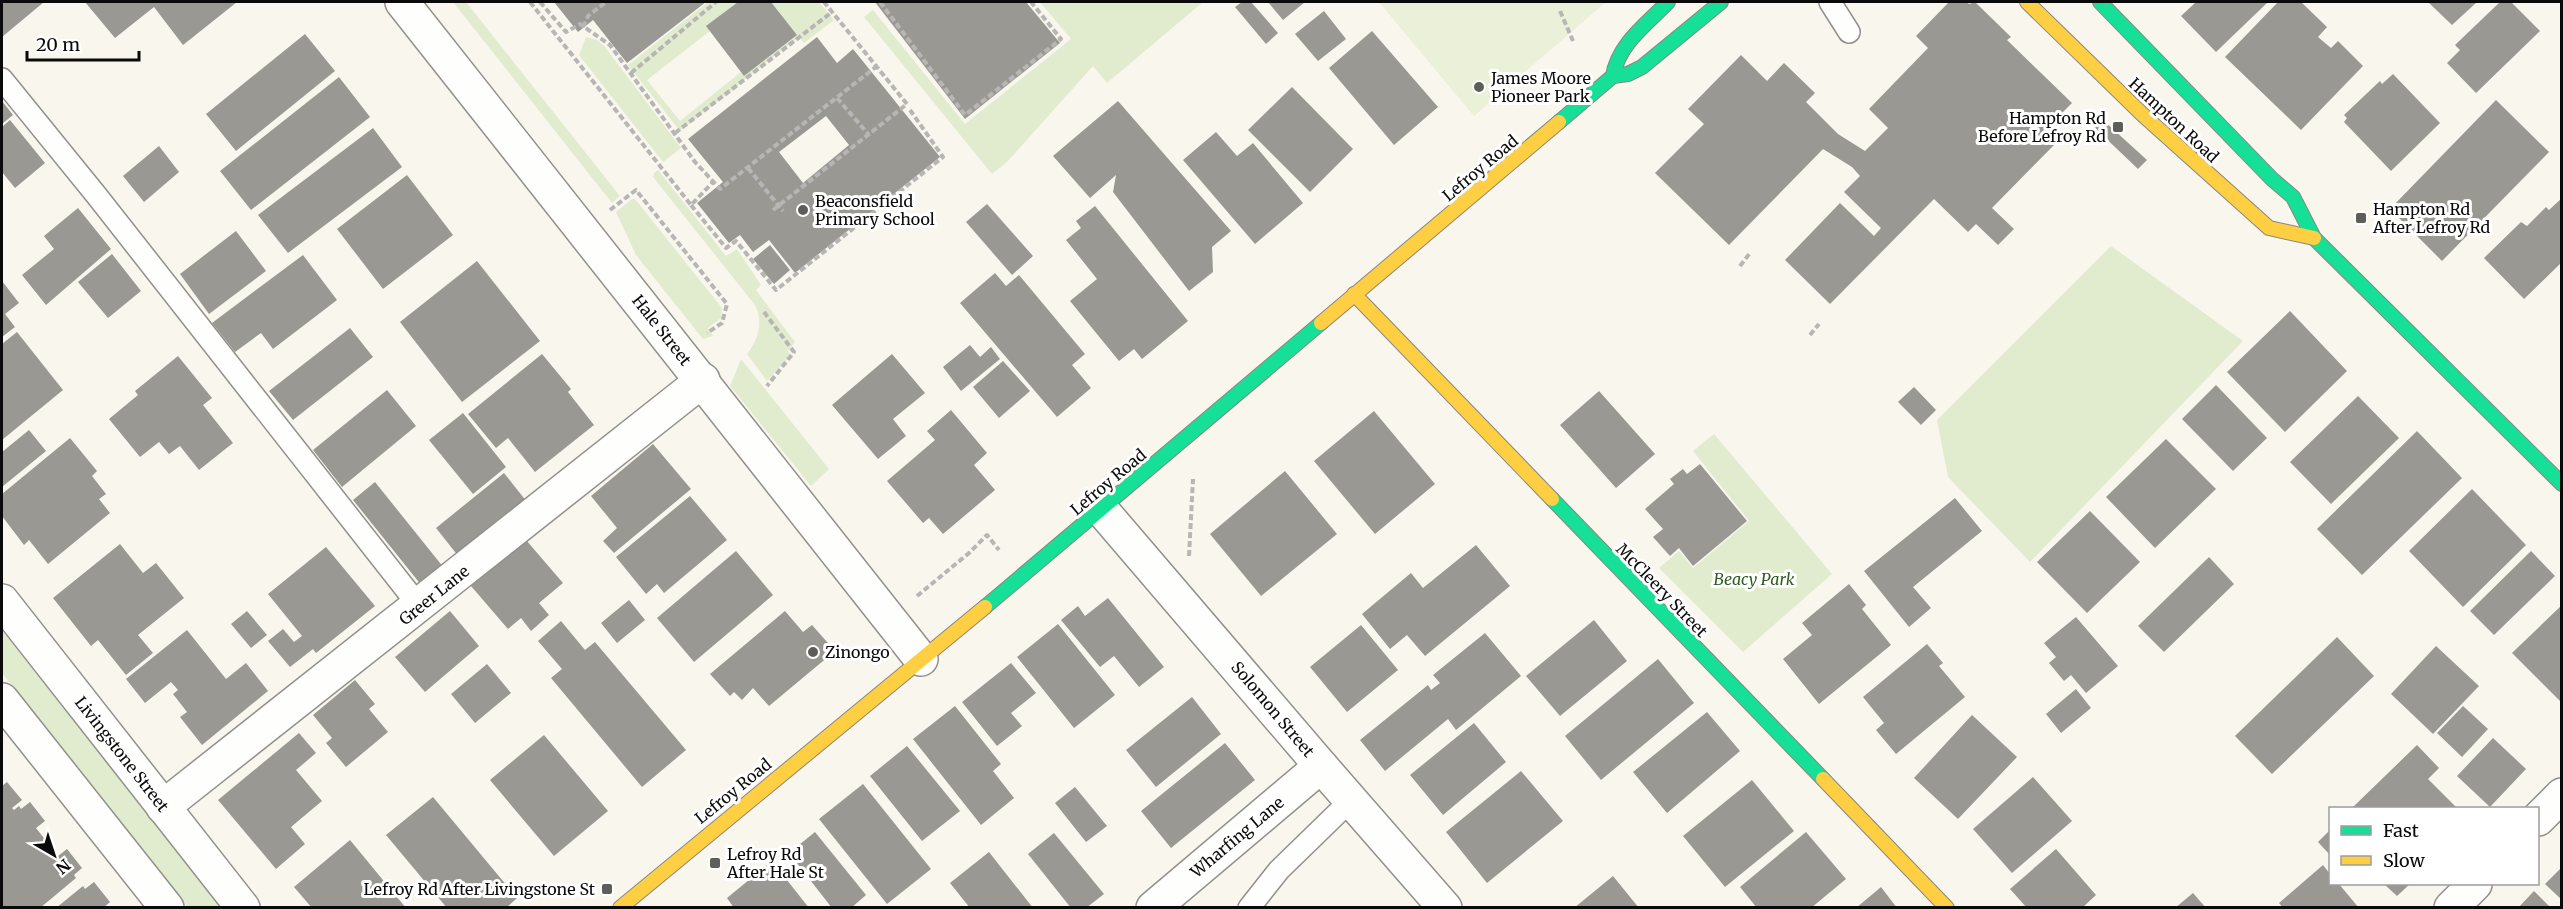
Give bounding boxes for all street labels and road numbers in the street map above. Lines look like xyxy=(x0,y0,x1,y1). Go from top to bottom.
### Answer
street label: Hampton Road xyxy=(2125,73,2223,167)
street label: Lefroy Road xyxy=(1438,130,1522,205)
street label: Hale Street xyxy=(628,291,696,370)
street label: Lefroy Road xyxy=(1066,444,1150,519)
street label: McCleery Street xyxy=(1612,539,1712,642)
street label: Greer Lane xyxy=(395,561,473,629)
street label: Solomon Street xyxy=(1227,657,1319,761)
street label: Livingstone Street xyxy=(71,692,174,816)
street label: Lefroy Road xyxy=(691,754,776,828)
street label: Wharfing Lane xyxy=(1185,792,1288,883)

